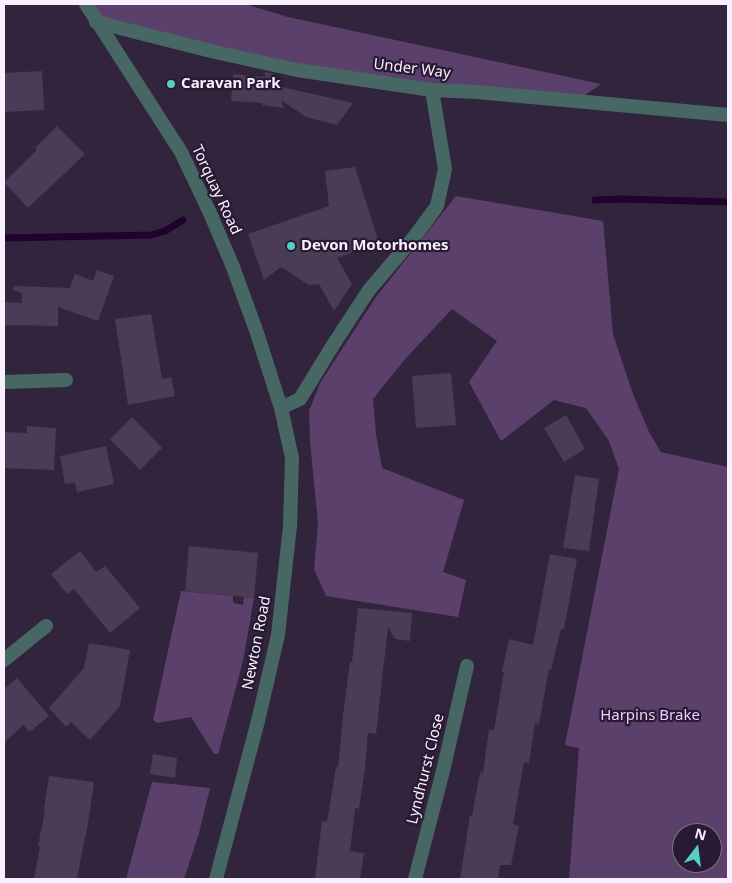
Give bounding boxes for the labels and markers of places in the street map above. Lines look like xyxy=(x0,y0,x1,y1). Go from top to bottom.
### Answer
place label: Caravan Park xyxy=(181,75,281,93)
marker: Caravan Park xyxy=(165,78,177,90)
place label: Devon Motorhomes xyxy=(301,237,449,255)
marker: Devon Motorhomes xyxy=(285,240,297,252)

